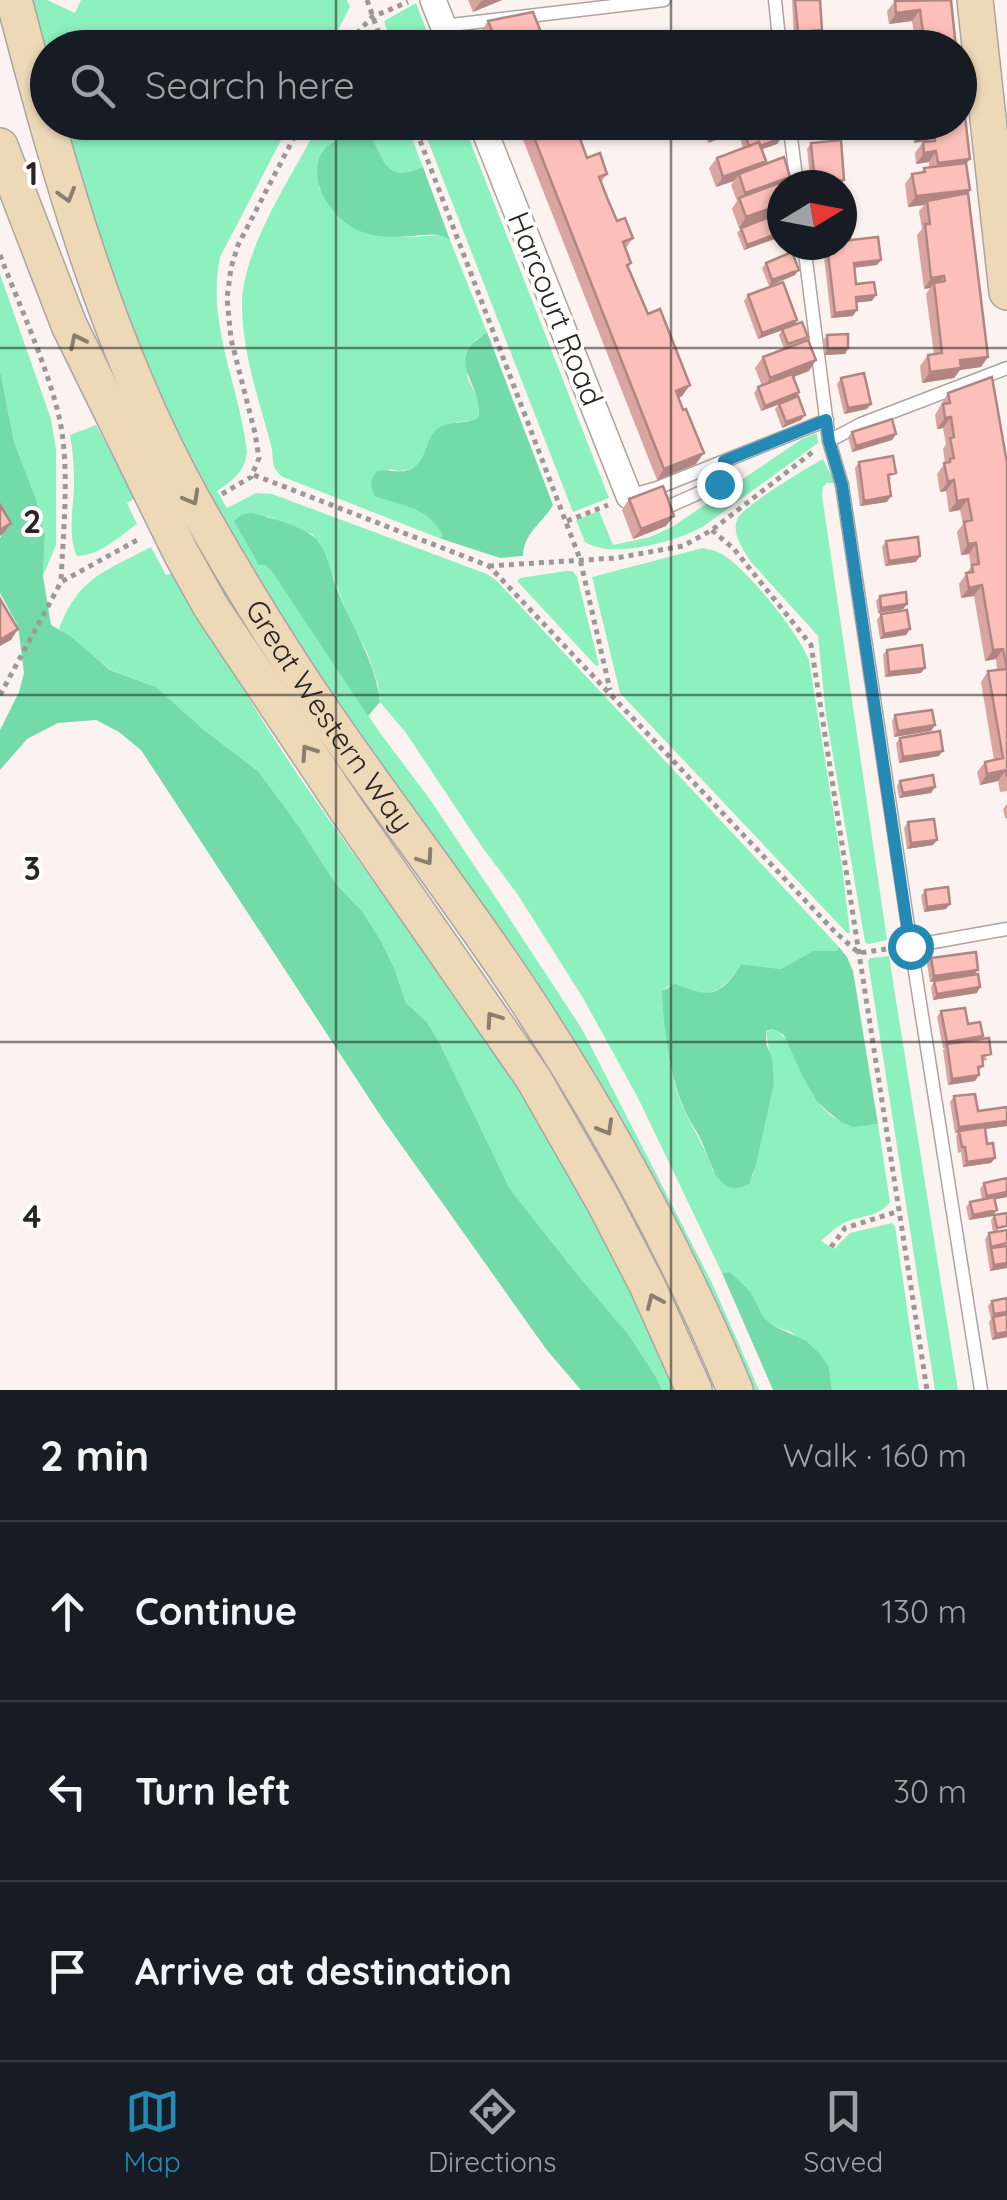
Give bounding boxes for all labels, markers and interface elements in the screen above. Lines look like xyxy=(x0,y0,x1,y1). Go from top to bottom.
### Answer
search box xyxy=(30,30,977,140)
icon: search xyxy=(65,58,120,113)
text: Search here xyxy=(145,61,355,109)
text: 1 xyxy=(26,153,38,193)
north arrow xyxy=(767,170,857,260)
one-way arrow xyxy=(55,186,76,203)
street label: Harcourt Road xyxy=(500,206,612,411)
one-way arrow xyxy=(70,334,89,352)
route end xyxy=(697,462,743,508)
one-way arrow xyxy=(180,487,200,505)
text: 2 xyxy=(23,501,41,541)
street label: Great Western Way xyxy=(237,592,422,839)
one-way arrow xyxy=(301,745,320,763)
one-way arrow xyxy=(414,847,432,865)
text: 3 xyxy=(23,848,41,888)
route start xyxy=(888,924,934,970)
one-way arrow xyxy=(487,1012,505,1031)
one-way arrow xyxy=(594,1117,614,1135)
text: 4 xyxy=(23,1196,42,1236)
one-way arrow xyxy=(646,1293,666,1311)
text: 2 min xyxy=(40,1429,149,1482)
text: Walk · 160 m xyxy=(783,1435,967,1475)
icon: ahead xyxy=(40,1584,95,1639)
text: Continue xyxy=(135,1587,297,1635)
text: 130 m xyxy=(881,1591,967,1631)
icon: left xyxy=(40,1764,95,1819)
text: Turn left xyxy=(135,1767,291,1815)
text: 30 m xyxy=(893,1771,967,1811)
icon: arrive xyxy=(40,1944,95,1999)
text: Arrive at destination xyxy=(135,1947,512,1995)
tab: Map xyxy=(124,2084,181,2179)
tab: Directions xyxy=(428,2084,556,2179)
tab: Saved xyxy=(804,2084,883,2179)

